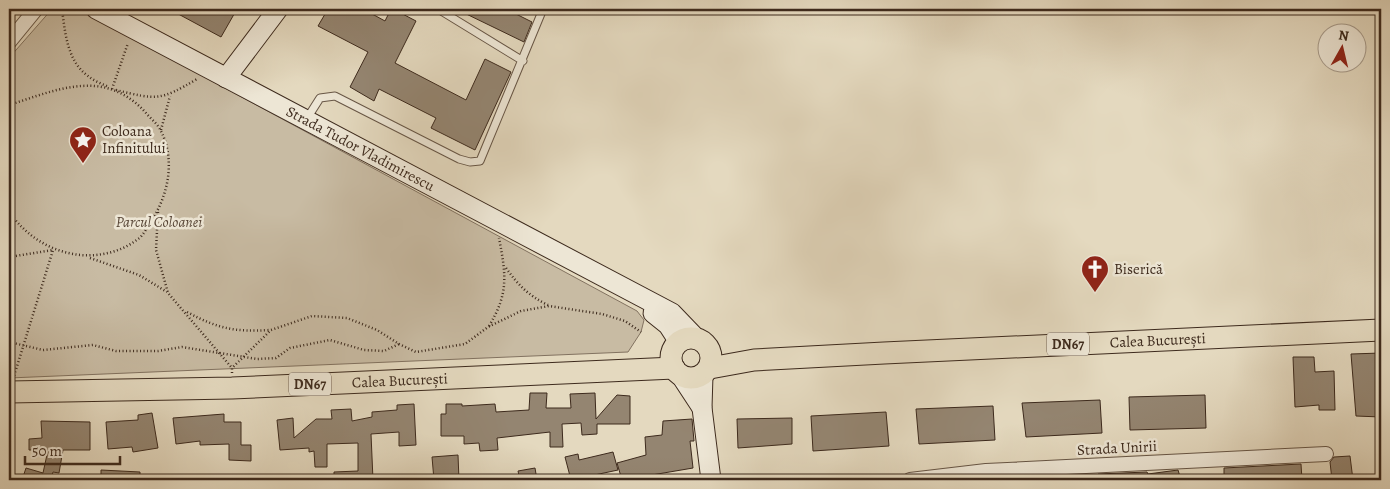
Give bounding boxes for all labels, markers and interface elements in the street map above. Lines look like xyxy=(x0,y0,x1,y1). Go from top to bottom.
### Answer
north arrow xyxy=(1318,22,1368,72)
text: N xyxy=(1337,26,1350,46)
street label: Strada Tudor Vladimirescu xyxy=(283,101,439,196)
place label: Coloana Infinitului xyxy=(102,121,166,158)
place icon: Coloana Infinitului xyxy=(68,125,98,164)
park label: Parcul Coloanei xyxy=(116,212,202,232)
church icon: Biserică xyxy=(1080,254,1110,293)
place label: Biserică xyxy=(1114,259,1163,279)
street label: Calea București xyxy=(1109,328,1206,353)
road number: DN67 xyxy=(1047,332,1089,356)
street label: Calea București xyxy=(351,368,448,393)
road number: DN67 xyxy=(289,372,331,396)
scale bar xyxy=(25,434,120,466)
street label: Strada Unirii xyxy=(1076,436,1158,460)
text: 50 m xyxy=(32,441,62,461)

